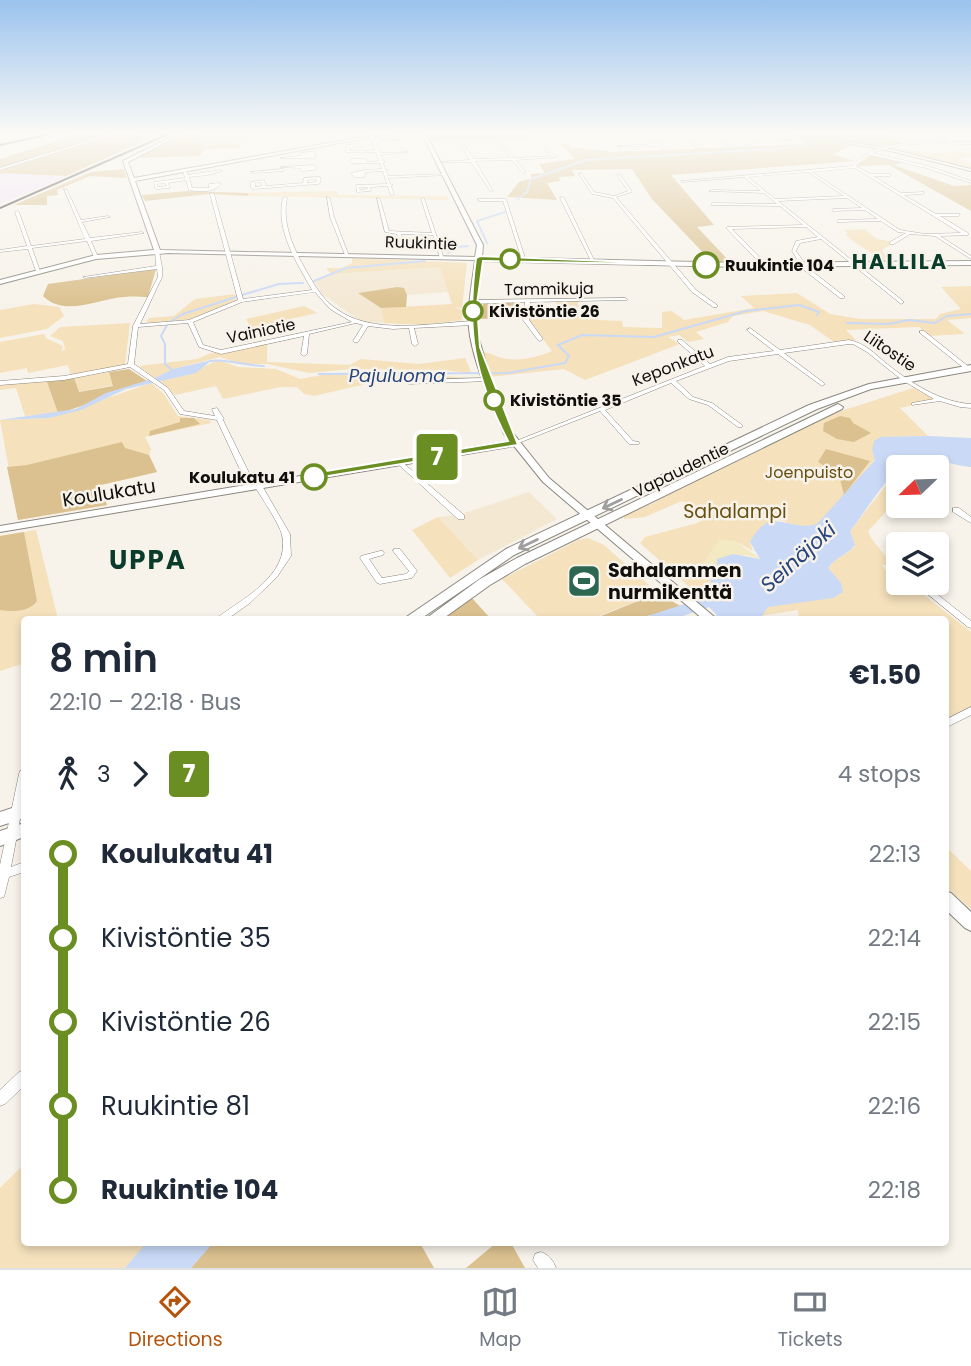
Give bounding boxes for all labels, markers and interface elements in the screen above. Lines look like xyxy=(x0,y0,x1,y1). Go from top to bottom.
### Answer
street label: Ruukintie xyxy=(384,230,458,256)
district label: HALLILA xyxy=(852,247,948,276)
unlabelled marker xyxy=(500,249,520,269)
marker: Ruukintie 104 xyxy=(693,252,719,278)
place label: Ruukintie 104 xyxy=(725,254,834,277)
street label: Tammikuja xyxy=(504,277,594,301)
place label: Kivistöntie 26 xyxy=(489,300,600,323)
marker: Kivistöntie 26 xyxy=(463,301,483,321)
street label: Vainiotie xyxy=(225,312,298,349)
street label: Liitostie xyxy=(859,325,921,377)
street label: Keponkatu xyxy=(629,340,717,392)
water label: Pajuluoma xyxy=(349,363,445,388)
place label: Kivistöntie 35 xyxy=(510,389,622,412)
marker: Kivistöntie 35 xyxy=(484,390,504,410)
line badge: 7 xyxy=(414,434,460,480)
street label: Vapaudentie xyxy=(629,437,733,503)
text: 7 xyxy=(431,440,443,473)
north arrow xyxy=(886,455,948,518)
map controls xyxy=(886,455,949,595)
park label: Joenpuisto xyxy=(765,461,853,484)
marker: Koulukatu 41 xyxy=(301,464,327,490)
place label: Koulukatu 41 xyxy=(189,466,295,489)
street label: Koulukatu xyxy=(60,472,158,514)
one-way arrow xyxy=(602,497,623,511)
park label: Sahalampi xyxy=(683,498,787,525)
water label: Seinäjoki xyxy=(754,515,843,599)
button: layers xyxy=(886,532,949,595)
one-way arrow xyxy=(518,537,539,551)
district label: UPPA xyxy=(109,542,187,578)
place label: Sahalammen nurmikenttä xyxy=(608,557,742,606)
sports icon: Sahalammen nurmikenttä xyxy=(565,562,603,600)
text: 8 min xyxy=(49,632,158,685)
text: €1.50 xyxy=(849,657,921,693)
text: 22:10 – 22:18 · Bus xyxy=(49,686,241,718)
icon: walk xyxy=(49,755,87,793)
icon: forward xyxy=(121,755,159,793)
text: 7 xyxy=(183,757,195,790)
text: 3 xyxy=(97,758,111,790)
text: 4 stops xyxy=(838,758,921,790)
text: Koulukatu 41 xyxy=(101,836,273,872)
text: 22:13 xyxy=(869,838,921,870)
text: Kivistöntie 35 xyxy=(101,920,271,956)
text: 22:14 xyxy=(868,922,921,954)
text: Kivistöntie 26 xyxy=(101,1004,271,1040)
text: 22:15 xyxy=(868,1006,921,1038)
text: Ruukintie 81 xyxy=(101,1088,250,1124)
text: 22:16 xyxy=(868,1090,921,1122)
text: Ruukintie 104 xyxy=(101,1172,278,1208)
text: 22:18 xyxy=(868,1174,921,1206)
tab: Directions xyxy=(128,1283,223,1354)
tab: Map xyxy=(479,1283,521,1354)
tab: Tickets xyxy=(778,1283,843,1354)

